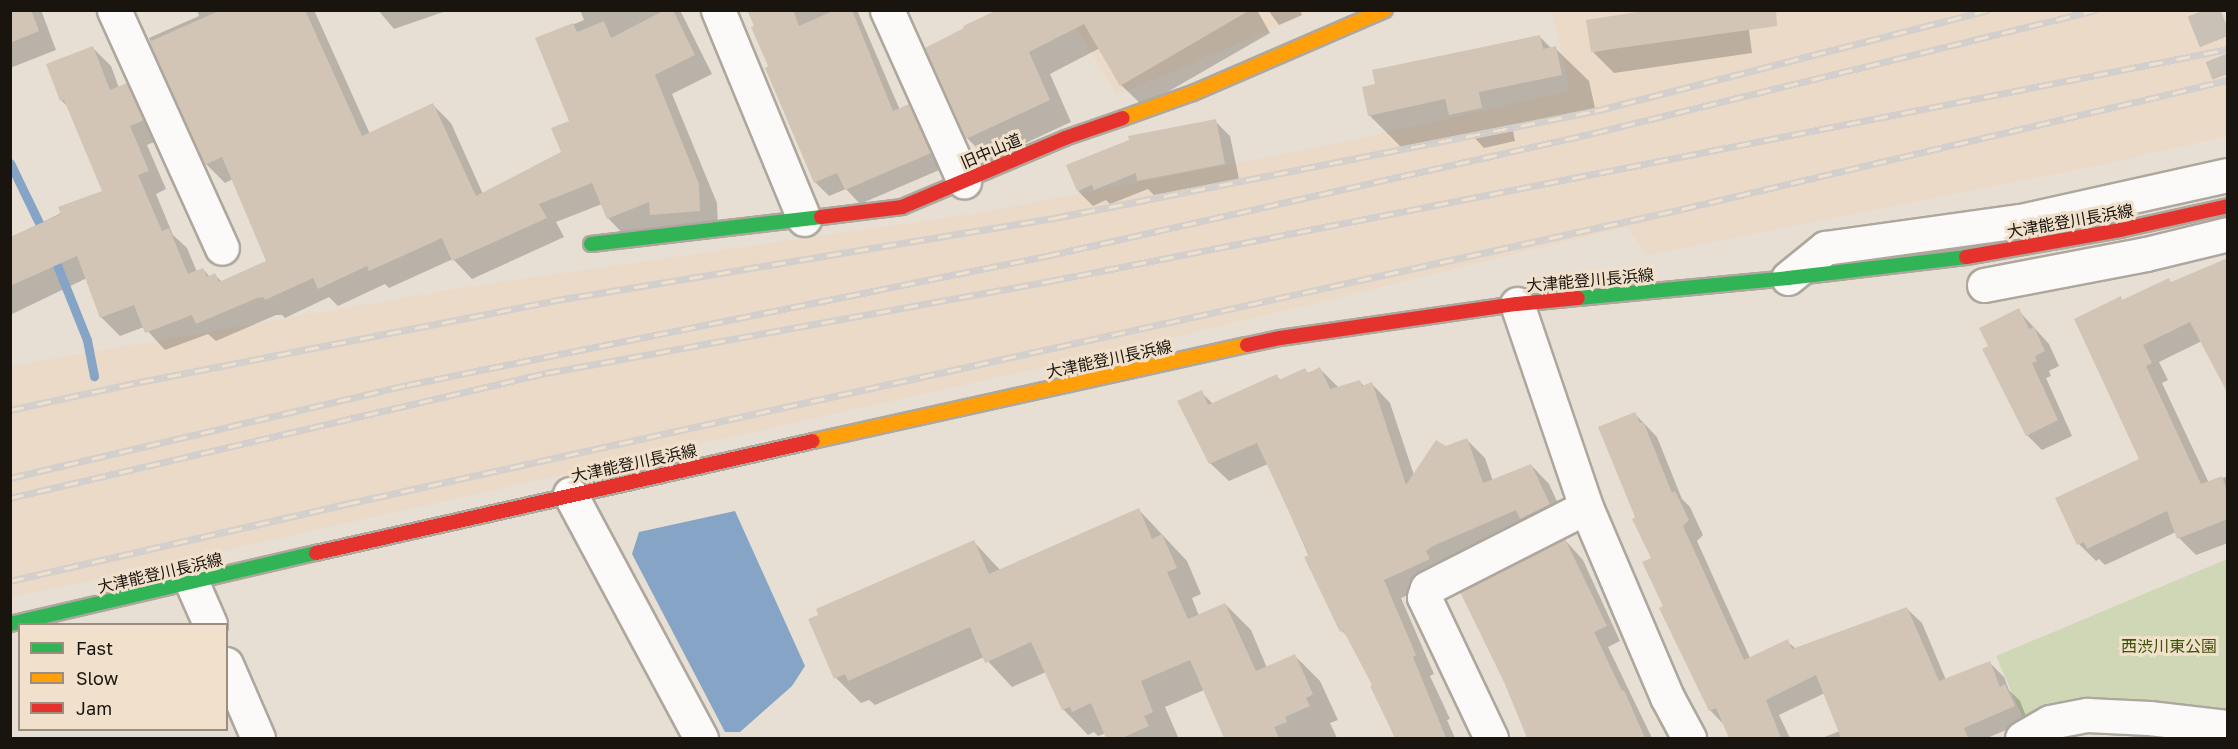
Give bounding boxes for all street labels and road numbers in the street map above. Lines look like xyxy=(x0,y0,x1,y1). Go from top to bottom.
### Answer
street label: 旧中山道 xyxy=(958,130,1024,172)
street label: 大津能登川長浜線 xyxy=(2005,200,2135,242)
street label: 大津能登川長浜線 xyxy=(1525,265,1655,295)
street label: 大津能登川長浜線 xyxy=(1044,336,1174,382)
street label: 大津能登川長浜線 xyxy=(569,440,699,486)
street label: 大津能登川長浜線 xyxy=(95,549,225,597)

